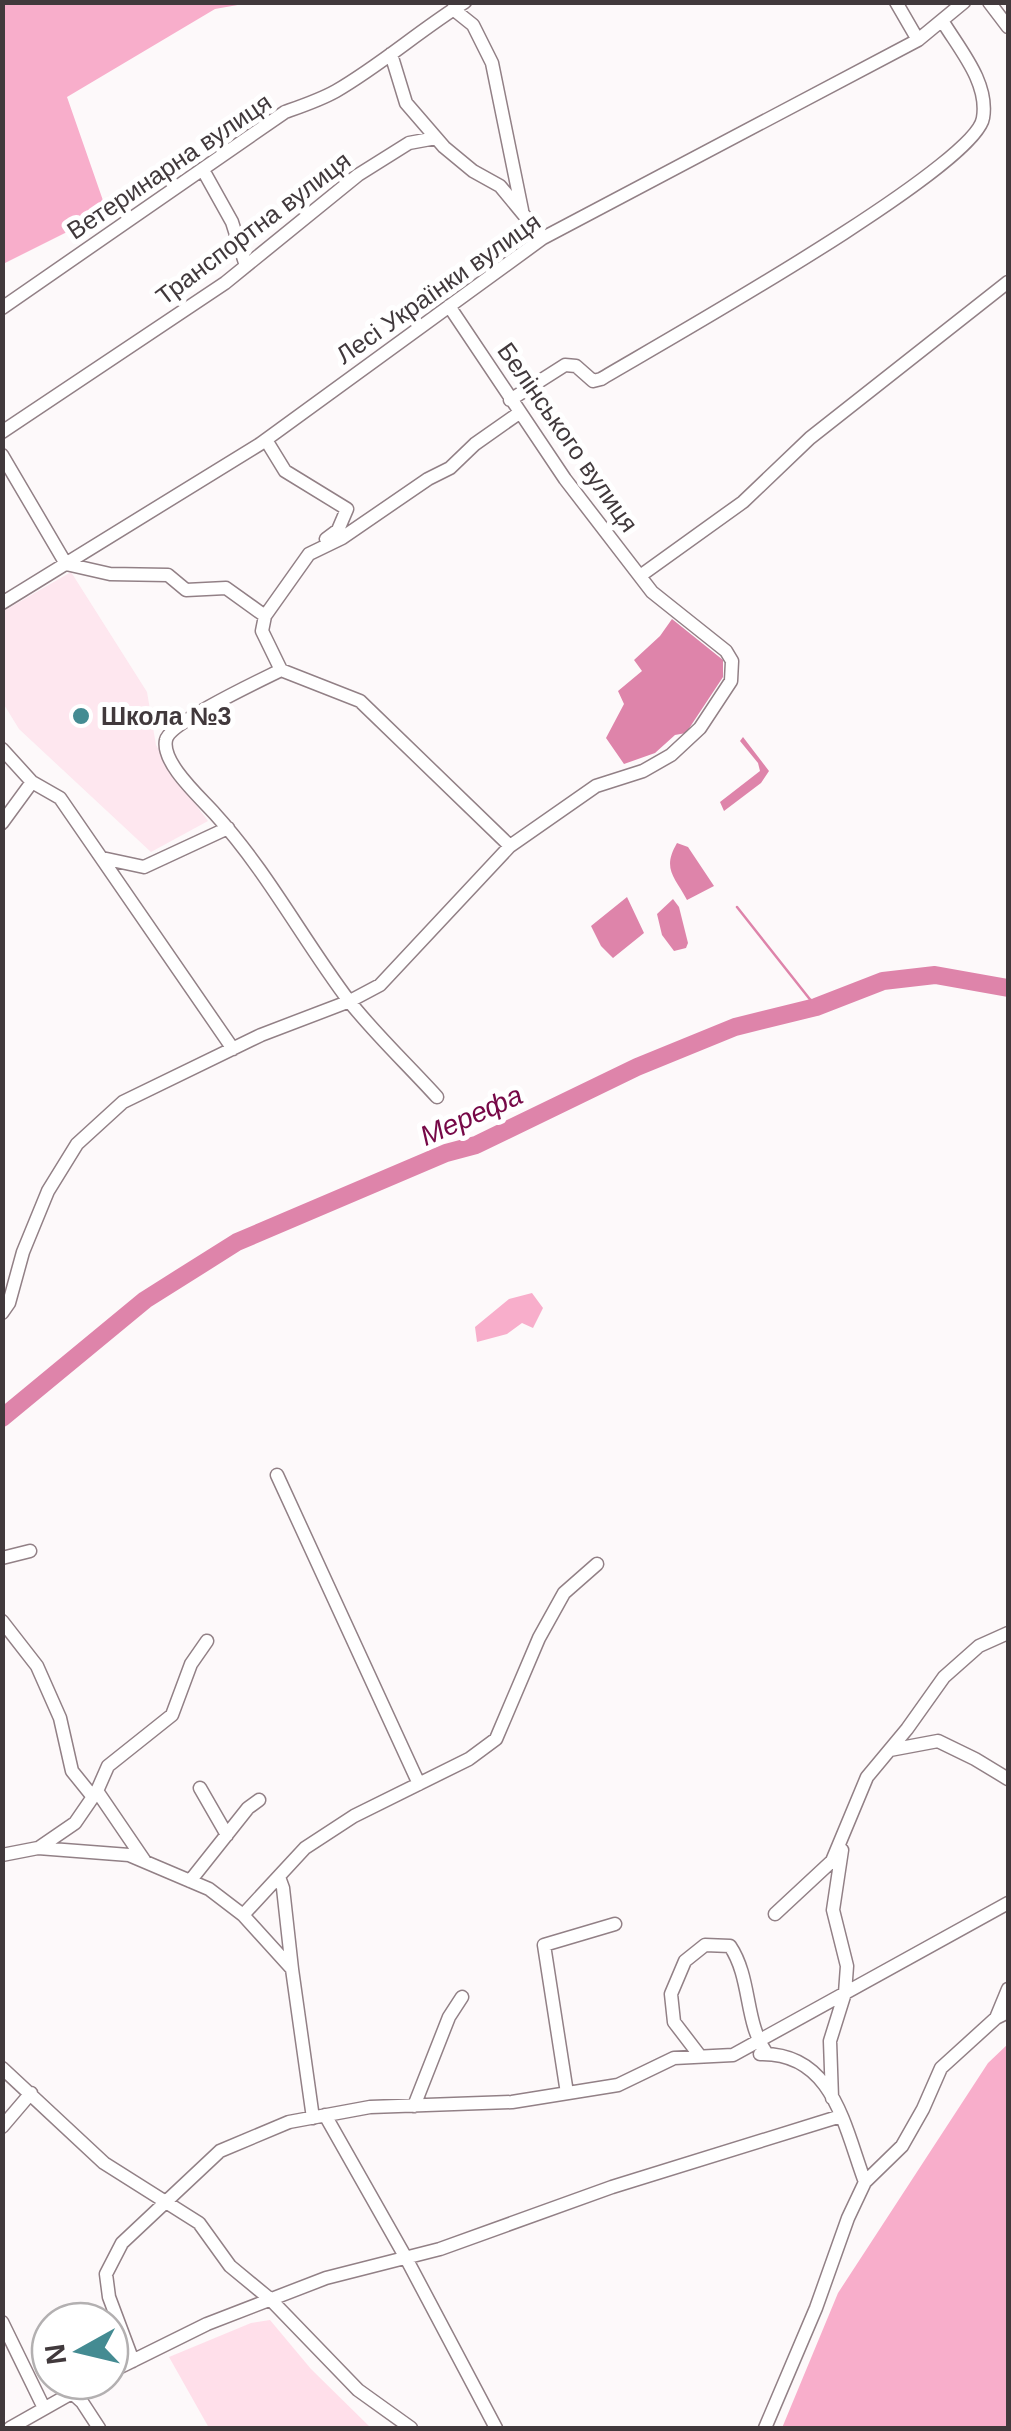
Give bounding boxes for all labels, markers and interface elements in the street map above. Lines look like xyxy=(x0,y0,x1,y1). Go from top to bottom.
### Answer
street label: Ветеринарна вулиця xyxy=(62,87,276,245)
street label: Транспортна вулиця xyxy=(150,146,356,310)
street label: Лесі Українки вулиця xyxy=(331,207,545,369)
street label: Белінського вулиця xyxy=(492,337,644,537)
place label: Школа №3 xyxy=(101,702,231,730)
marker: Школа №3 xyxy=(70,705,92,727)
water label: Мерефа xyxy=(415,1079,527,1152)
north arrow xyxy=(30,2301,130,2401)
text: N xyxy=(39,2342,72,2367)

